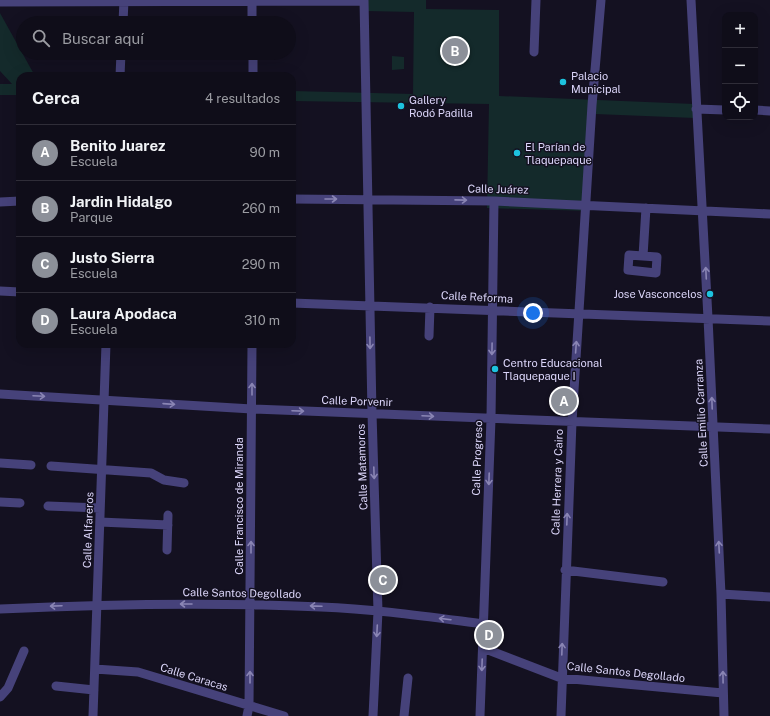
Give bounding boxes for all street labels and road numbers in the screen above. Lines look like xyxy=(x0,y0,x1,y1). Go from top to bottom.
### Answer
street label: Calle Juárez xyxy=(467,182,529,196)
street label: Calle Reforma xyxy=(441,289,513,305)
street label: Calle Emilio Carranza xyxy=(692,359,710,467)
street label: Calle Porvenir xyxy=(321,394,393,408)
street label: Calle Progreso xyxy=(470,420,484,496)
street label: Calle Matamoros xyxy=(354,423,370,510)
street label: Calle Herrera y Cairo xyxy=(549,429,565,535)
street label: Calle Francisco de Miranda xyxy=(233,437,245,575)
street label: Calle Alfareros xyxy=(81,491,95,568)
street label: Calle Santos Degollado xyxy=(183,586,301,600)
street label: Calle Santos Degollado xyxy=(566,660,686,684)
street label: Calle Caracas xyxy=(159,661,230,693)

